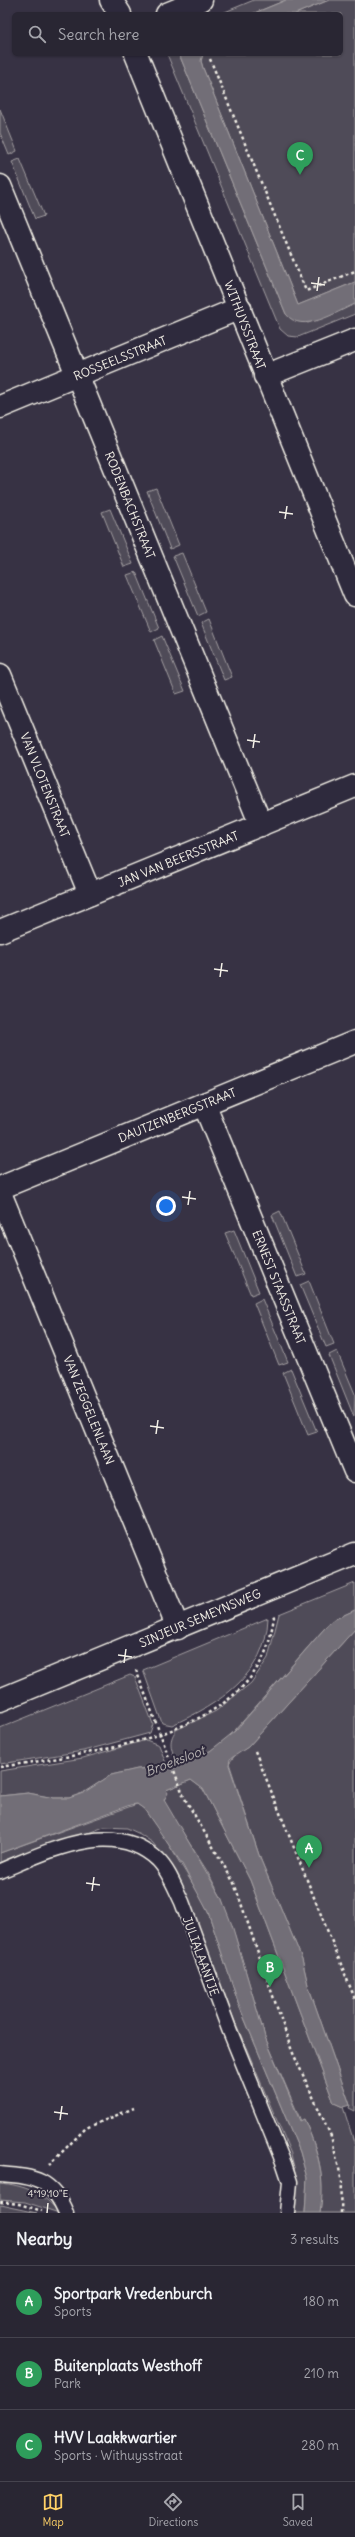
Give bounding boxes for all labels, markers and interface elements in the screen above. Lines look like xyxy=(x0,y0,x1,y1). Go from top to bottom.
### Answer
search box xyxy=(12,12,343,56)
icon: search xyxy=(26,23,48,45)
text: Search here xyxy=(58,25,139,44)
pin: C xyxy=(287,142,313,175)
street label: WITHUYSSTRAAT xyxy=(221,278,269,372)
street label: ROSSEELSSTRAAT xyxy=(71,332,169,384)
street label: RODENBACHSTRAAT xyxy=(102,449,158,561)
street label: VAN VLOTENSTRAAT xyxy=(17,730,73,840)
street label: JAN VAN BEERSSTRAAT xyxy=(115,828,241,890)
street label: DAUTZENBERGSTRAAT xyxy=(116,1085,238,1145)
your location xyxy=(156,1196,176,1216)
street label: ERNEST STAASSTRAAT xyxy=(249,1228,309,1346)
street label: VAN ZEGGELENLAAN xyxy=(60,1353,118,1467)
street label: SINJEUR SEMEYNSWEG xyxy=(137,1585,263,1650)
water label: Broeksloot xyxy=(143,1741,209,1780)
pin: A xyxy=(296,1835,322,1868)
street label: JULIALAANTJE xyxy=(180,1914,222,1998)
pin: B xyxy=(257,1954,283,1987)
text: 4°19'10"E xyxy=(28,2187,68,2200)
text: Nearby xyxy=(16,2228,72,2250)
text: 3 results xyxy=(290,2231,339,2248)
text: Sportpark Vredenburch xyxy=(54,2284,212,2303)
text: A xyxy=(25,2293,33,2310)
text: 180 m xyxy=(303,2293,339,2310)
text: Sports xyxy=(54,2303,92,2320)
text: Buitenplaats Westhoff xyxy=(54,2356,202,2375)
text: B xyxy=(25,2365,33,2382)
text: 210 m xyxy=(304,2365,339,2382)
text: Park xyxy=(54,2375,81,2392)
text: HVV Laakkwartier xyxy=(54,2428,177,2447)
text: C xyxy=(25,2437,33,2454)
text: 280 m xyxy=(301,2437,339,2454)
text: Sports · Withuysstraat xyxy=(54,2447,183,2464)
tab: Map xyxy=(42,2491,64,2529)
tab: Directions xyxy=(149,2491,198,2529)
tab: Saved xyxy=(283,2491,313,2529)

